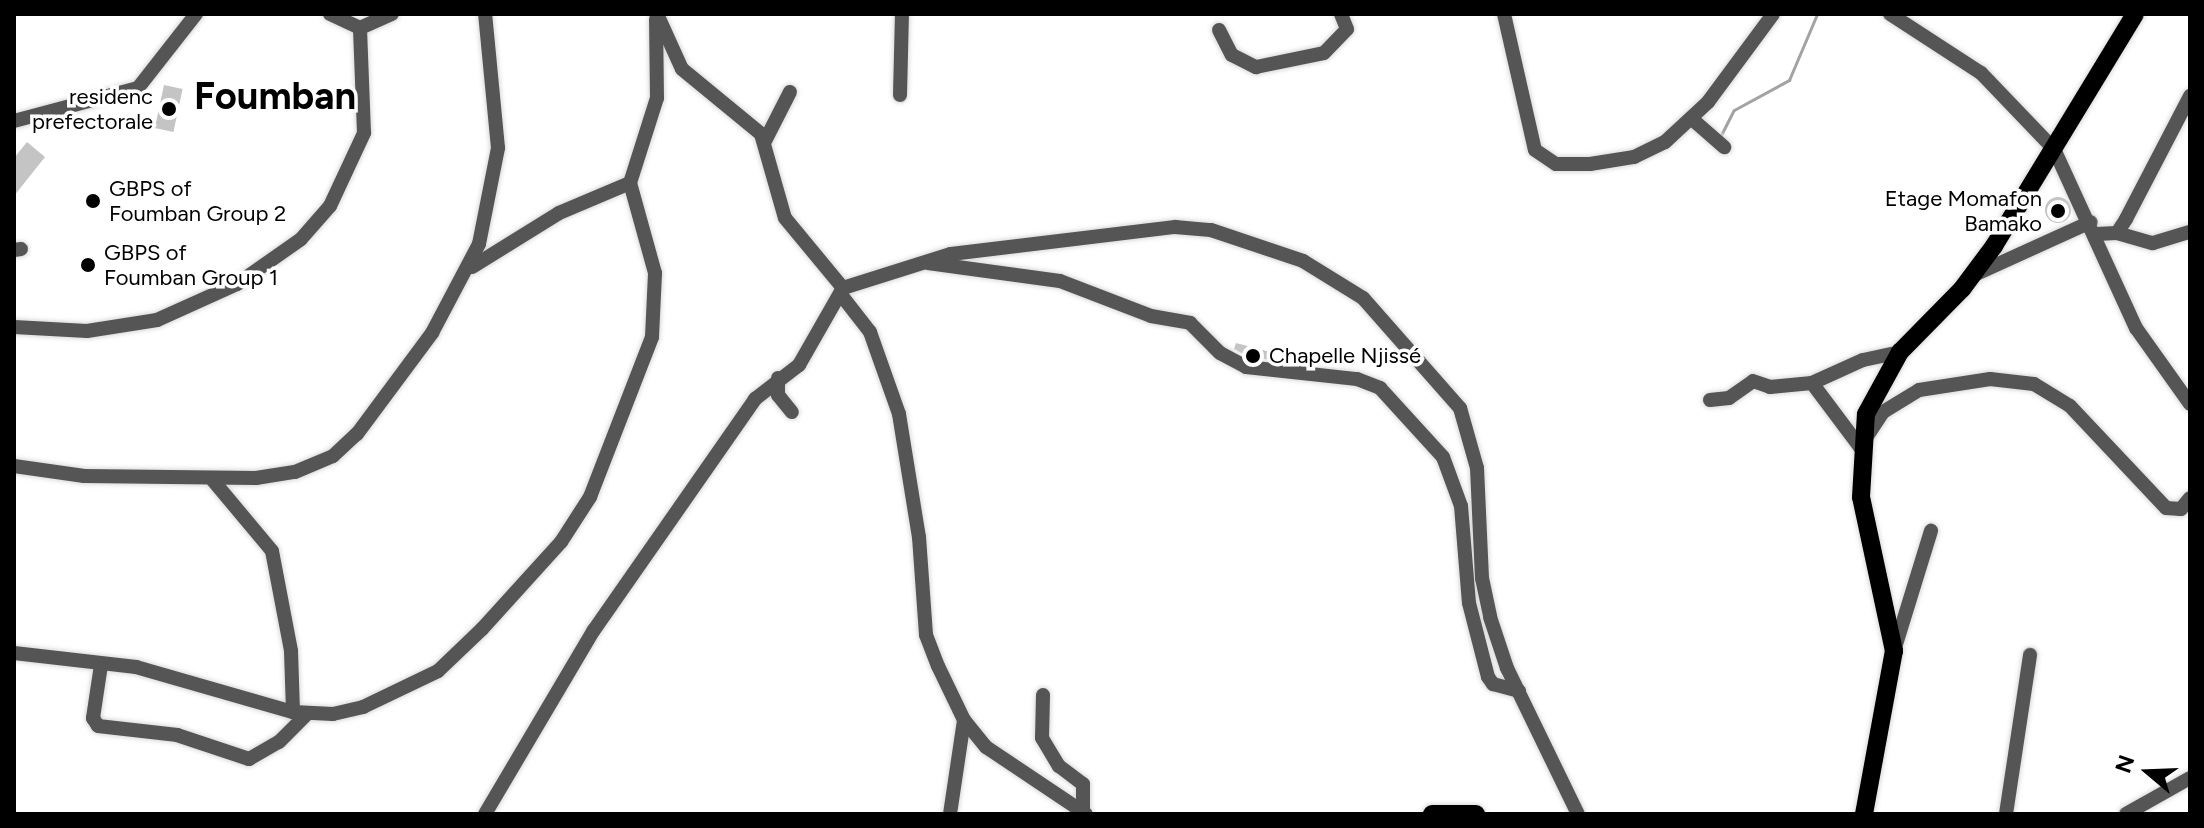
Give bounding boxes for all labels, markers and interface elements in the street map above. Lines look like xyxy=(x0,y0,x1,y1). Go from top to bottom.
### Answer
district label: Foumban xyxy=(194,74,356,120)
place label: residenc prefectorale xyxy=(32,83,153,134)
marker: residenc prefectorale xyxy=(160,100,178,118)
place label: GBPS of Foumban Group 2 xyxy=(109,175,286,226)
place label: Etage Momafon Bamako xyxy=(1885,185,2042,236)
marker: GBPS of Foumban Group 2 xyxy=(84,192,102,210)
marker: Etage Momafon Bamako xyxy=(2049,202,2067,220)
place label: GBPS of Foumban Group 1 xyxy=(104,239,278,290)
marker: GBPS of Foumban Group 1 xyxy=(79,256,97,274)
place label: Chapelle Njissé xyxy=(1269,343,1421,369)
marker: Chapelle Njissé xyxy=(1244,347,1262,365)
north arrow xyxy=(2108,732,2188,812)
text: N xyxy=(2109,752,2140,776)

